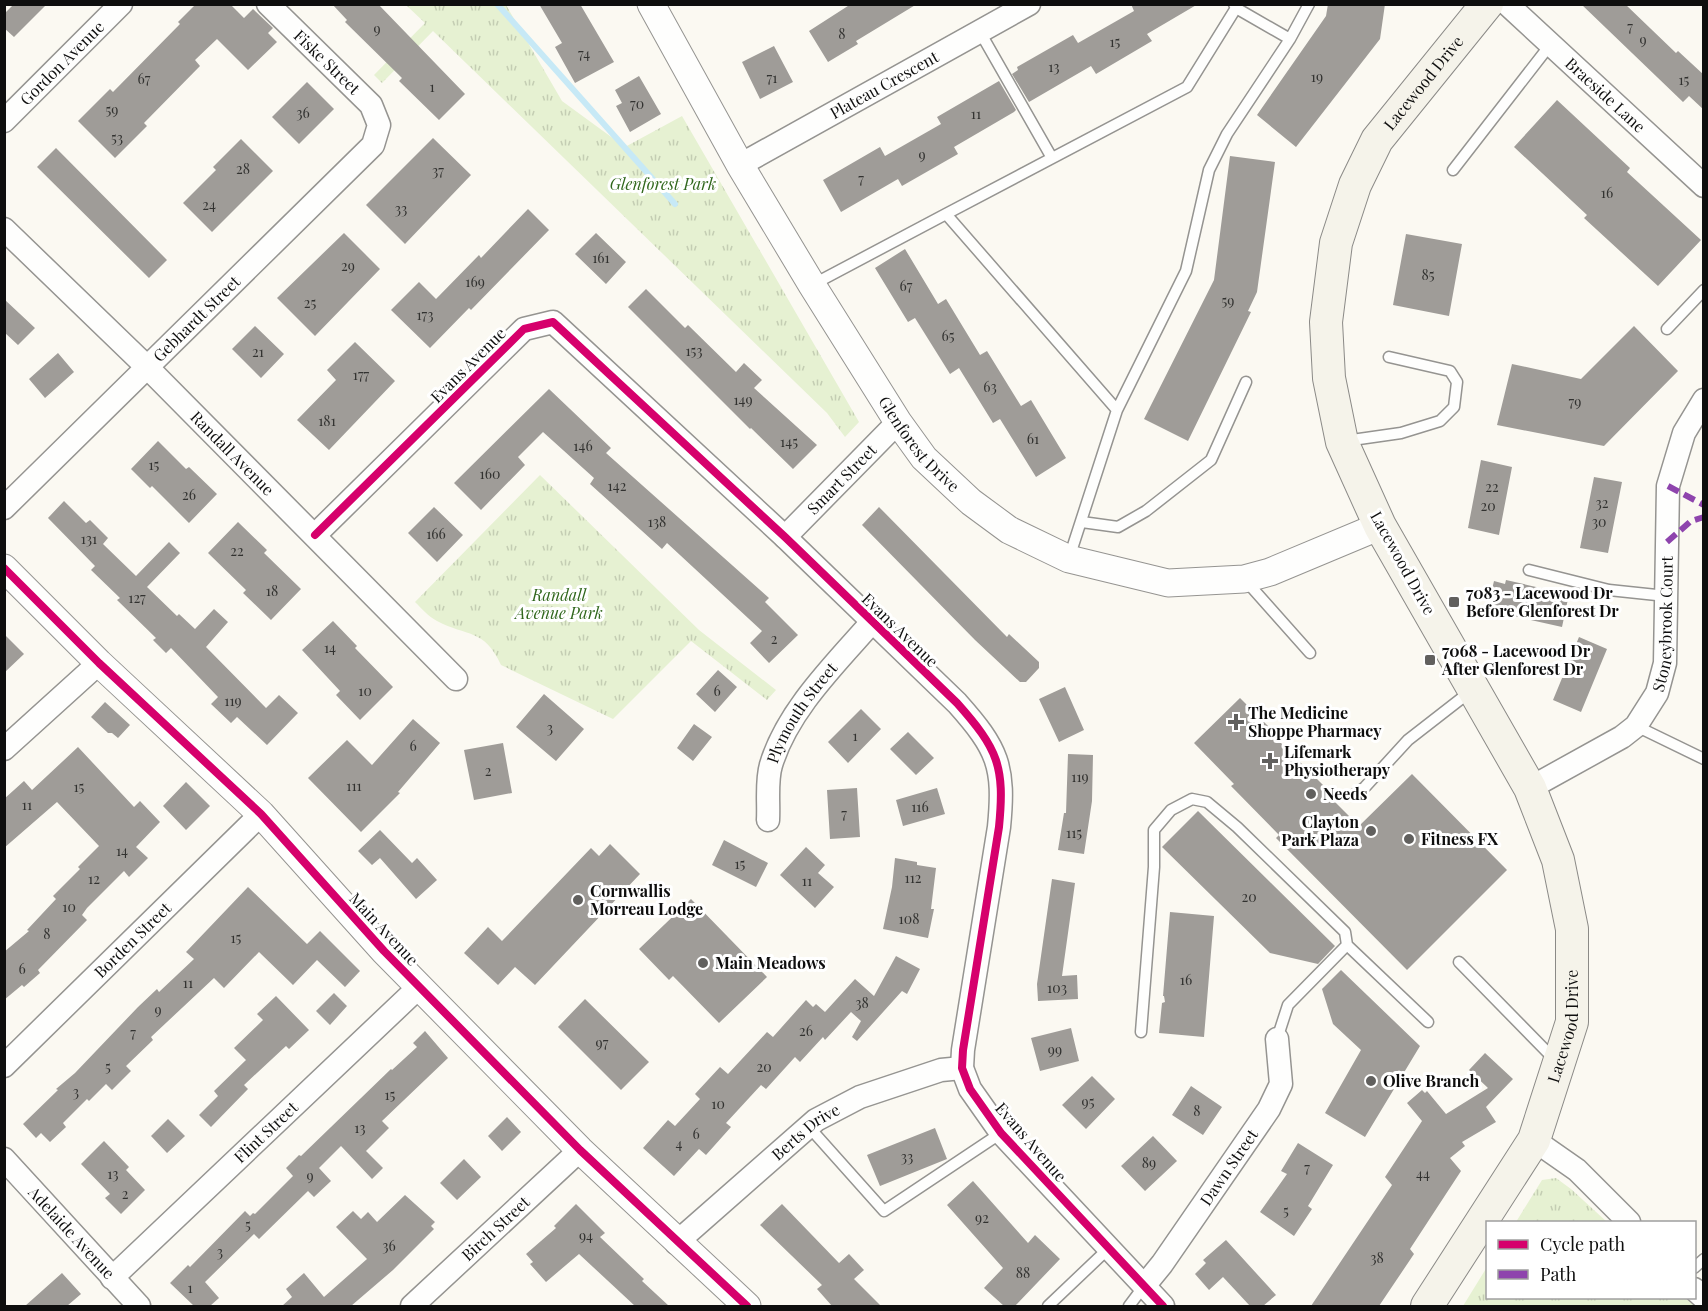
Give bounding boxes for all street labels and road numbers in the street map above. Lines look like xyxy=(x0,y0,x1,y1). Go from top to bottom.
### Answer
street label: Gordon Avenue xyxy=(15,16,108,109)
street label: Fiske Street xyxy=(290,25,365,99)
street label: Lacewood Drive xyxy=(1378,31,1467,134)
street label: Plateau Crescent xyxy=(826,45,942,123)
street label: Braeside Lane xyxy=(1561,52,1650,137)
street label: Gebhardt Street xyxy=(148,271,244,366)
street label: Evans Avenue xyxy=(425,322,510,407)
street label: Glenforest Drive xyxy=(874,392,964,496)
street label: Randall Avenue xyxy=(186,406,279,500)
street label: Smart Street xyxy=(802,439,881,518)
street label: Lacewood Drive xyxy=(1366,507,1441,618)
street label: Stoneybrook Court xyxy=(1647,555,1677,694)
street label: Evans Avenue xyxy=(858,588,943,671)
street label: Plymouth Street xyxy=(761,657,841,766)
street label: Main Avenue xyxy=(345,888,424,970)
street label: Borden Street xyxy=(89,897,175,982)
street label: Lacewood Drive xyxy=(1542,970,1582,1085)
street label: Flint Street xyxy=(229,1096,302,1167)
street label: Evans Avenue xyxy=(991,1098,1072,1186)
street label: Berts Drive xyxy=(767,1099,843,1164)
street label: Dawn Street xyxy=(1195,1124,1262,1209)
street label: Adelaide Avenue xyxy=(24,1181,120,1283)
street label: Birch Street xyxy=(457,1191,534,1265)

